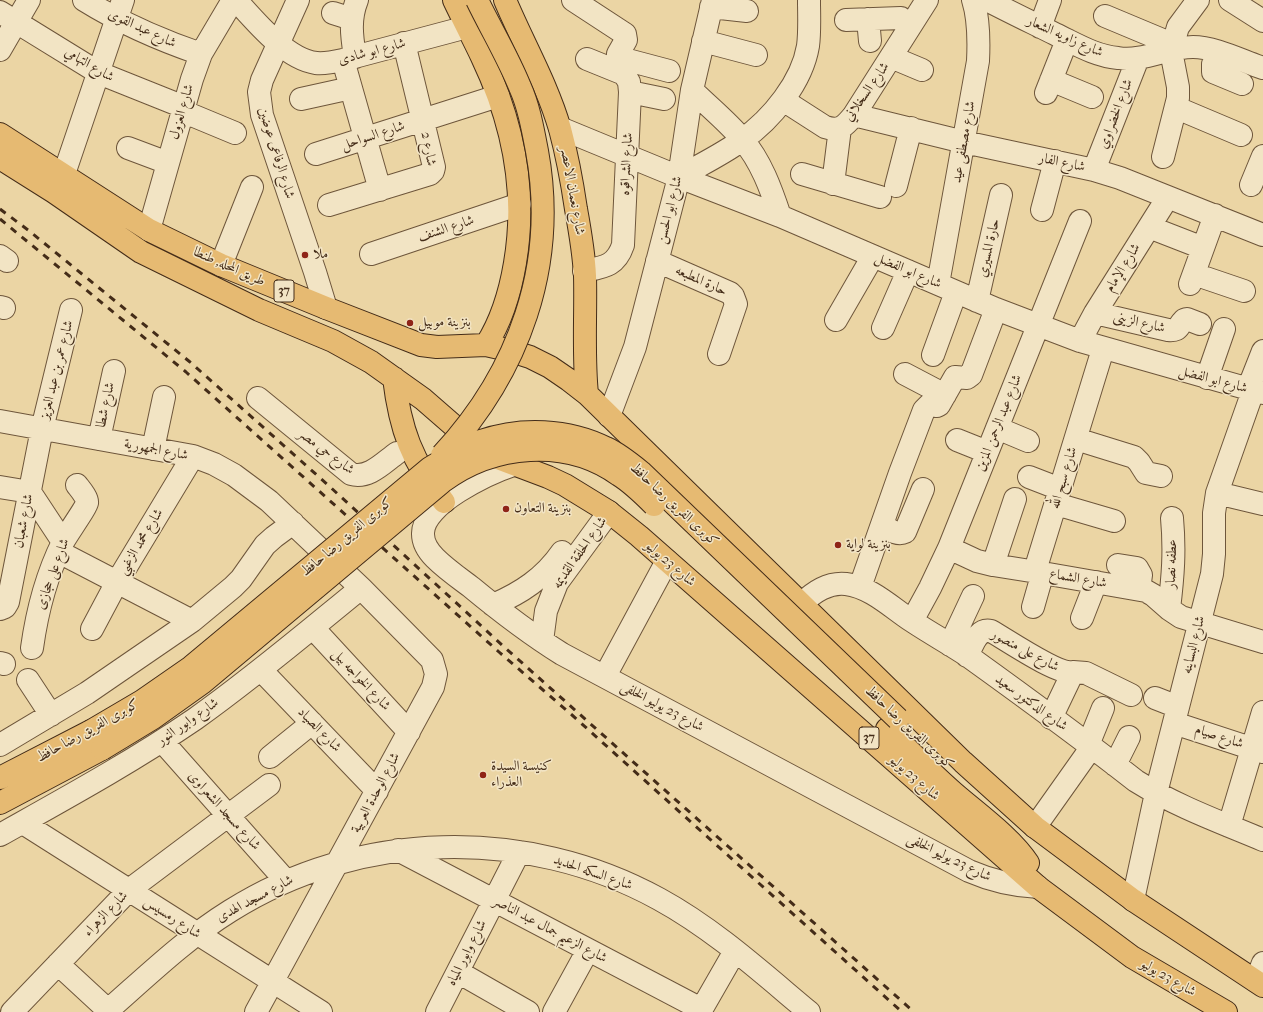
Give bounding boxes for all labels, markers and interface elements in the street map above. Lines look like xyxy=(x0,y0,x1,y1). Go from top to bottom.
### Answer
street label: شارع عبد القوى xyxy=(105,6,179,52)
street label: شارع زاويه الشعار xyxy=(1024,13,1106,61)
street label: شارع ابو شادى xyxy=(337,35,407,69)
street label: شارع التهامي xyxy=(61,44,117,86)
street label: شارع السخلاني xyxy=(841,59,893,125)
street label: شارع الخضراوي xyxy=(1095,77,1137,151)
street label: شارع العزول xyxy=(166,82,198,142)
street label: شارع مصطفى عيد xyxy=(949,100,979,184)
street label: شارع الرفاعى عوضين xyxy=(254,105,298,201)
street label: شارع السواحل xyxy=(339,118,407,154)
street label: شارع 2 xyxy=(417,131,439,167)
street label: شارع الشراقوه xyxy=(617,132,637,196)
street label: شارع نعمان الاعصر xyxy=(556,146,588,236)
street label: شارع الفار xyxy=(1037,150,1087,176)
street label: شارع ابو الحسن xyxy=(653,174,687,246)
street label: شارع الشنف xyxy=(416,212,476,246)
street label: حارة المسيري xyxy=(974,217,1004,279)
street label: شارع الإمام xyxy=(1101,241,1145,295)
street label: طريق المحله, طنطا xyxy=(190,244,268,290)
place label: ملا xyxy=(313,247,328,263)
street label: شارع ابو الفضل xyxy=(872,249,944,293)
marker: ملا xyxy=(300,250,310,260)
street label: حارة المطبعه xyxy=(672,262,730,300)
road number: 37 xyxy=(274,280,294,302)
street label: شارع الزينى xyxy=(1111,309,1167,337)
place label: بنزينة موبيل xyxy=(418,315,471,331)
marker: بنزينة موبيل xyxy=(405,318,415,328)
street label: شارع عمر بن عبد العزيز xyxy=(37,319,77,421)
street label: شارع ابو الفضل xyxy=(1177,363,1249,397)
street label: شارع عبد الرحمن المزين xyxy=(972,372,1026,474)
street label: شارع شطا xyxy=(93,381,119,429)
street label: شارع حي مصر xyxy=(295,425,357,479)
street label: شارع الجمهورية xyxy=(123,436,189,464)
street label: شارع سبح الله xyxy=(1047,445,1081,511)
street label: كوبرى الفريق رضا حافظ xyxy=(626,460,722,550)
street label: شارع شعبان xyxy=(11,492,37,550)
street label: كوبرى الفريق رضا حافظ xyxy=(298,494,396,580)
place label: بنزينة التعاون xyxy=(514,501,571,517)
marker: بنزينة التعاون xyxy=(501,504,511,514)
street label: شارع محمد الزغبي xyxy=(115,506,167,578)
street label: شارع الحلقة القديمه xyxy=(549,514,611,592)
street label: شارع على حجازى xyxy=(32,536,74,612)
place label: بنزينة لواية xyxy=(846,537,891,553)
street label: شارع 23 يوليو xyxy=(641,538,699,590)
street label: عطفه نصار xyxy=(1163,539,1181,589)
marker: بنزينة لواية xyxy=(833,540,843,550)
street label: شارع الشماع xyxy=(1048,566,1108,592)
street label: شارع البساينه xyxy=(1179,614,1209,676)
street label: شارع على منصور xyxy=(988,626,1062,676)
street label: شارع الخواجه بيل xyxy=(328,646,394,714)
street label: شارع الدكتور سعيد xyxy=(991,671,1071,735)
street label: شارع 23 يوليو الخلفى xyxy=(618,678,706,736)
street label: كوبرى الفريق رضا حافظ xyxy=(861,683,957,773)
street label: شارع وابور النور xyxy=(154,695,222,749)
street label: كوبرى الفريق رضا حافظ xyxy=(34,696,142,766)
street label: شارع الصياد xyxy=(294,704,344,756)
street label: شارع صيام xyxy=(1193,721,1245,753)
road number: 37 xyxy=(859,727,879,749)
street label: شارع الوحدة العربية xyxy=(348,750,404,836)
street label: شارع 23 يوليو xyxy=(885,752,943,804)
place label: كنيسة السيدة العذراء xyxy=(491,759,552,792)
street label: شارع مسجد الشعراوى xyxy=(184,768,264,854)
marker: كنيسة السيدة العذراء xyxy=(478,770,488,780)
street label: شارع 23 يوليو الخلفى xyxy=(904,830,994,886)
street label: شارع السكه الحديد xyxy=(551,852,635,894)
street label: شارع مسجد الهدى xyxy=(214,872,296,926)
street label: شارع الزهراء xyxy=(80,888,132,940)
street label: شارع رمسيس xyxy=(140,893,204,943)
street label: شارع الزعيم جمال عبد الناصر xyxy=(490,893,610,967)
street label: شارع وابور المياه xyxy=(443,917,491,989)
street label: شارع 23 يوليو xyxy=(1137,955,1199,1001)

